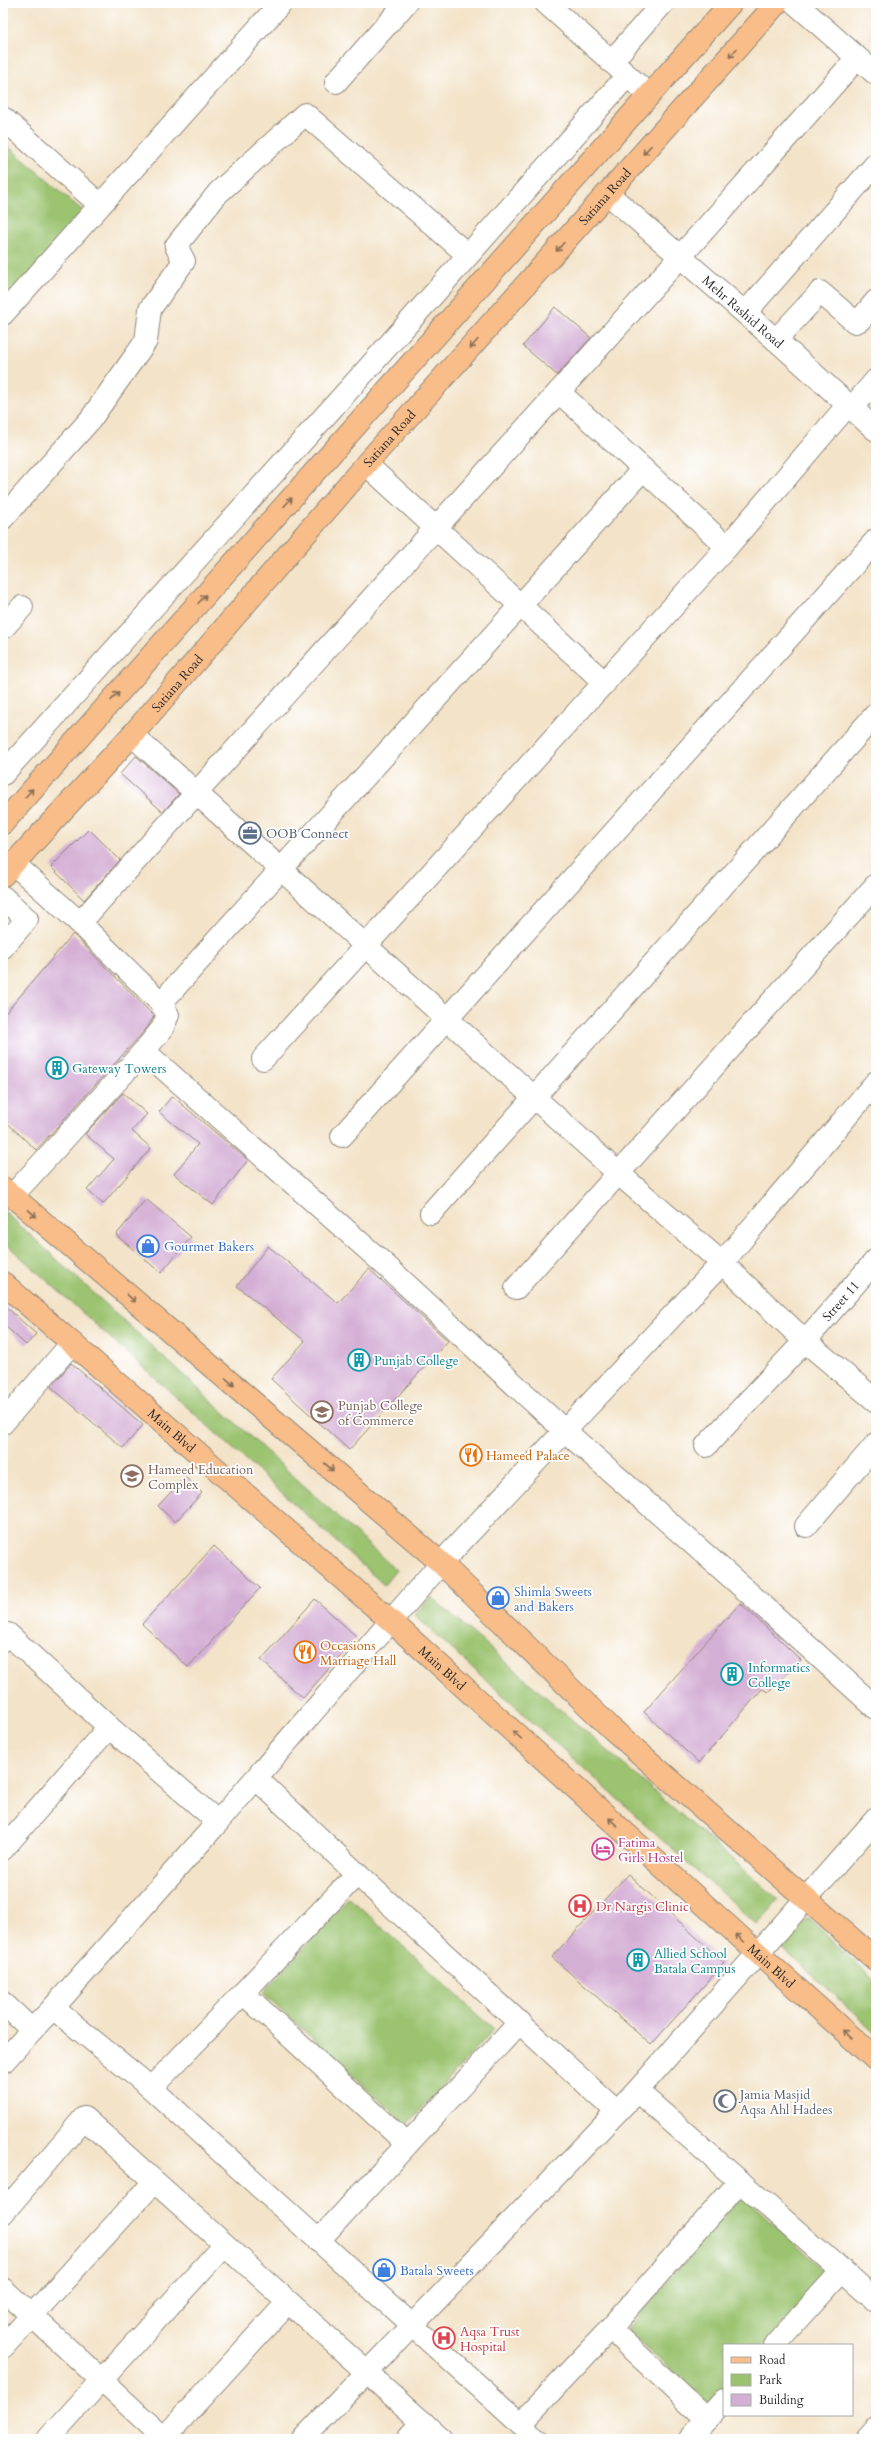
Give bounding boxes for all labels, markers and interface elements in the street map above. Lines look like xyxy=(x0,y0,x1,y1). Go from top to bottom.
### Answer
one-way arrow xyxy=(728,48,738,58)
one-way arrow xyxy=(642,145,651,155)
street label: Satiana Road xyxy=(575,165,636,229)
one-way arrow xyxy=(556,242,565,252)
street label: Mehr Rashid Road xyxy=(698,272,787,353)
one-way arrow xyxy=(469,339,478,350)
street label: Satiana Road xyxy=(360,406,420,471)
one-way arrow xyxy=(283,497,292,507)
one-way arrow xyxy=(197,594,206,604)
street label: Satiana Road xyxy=(148,651,208,716)
one-way arrow xyxy=(111,691,120,701)
one-way arrow xyxy=(24,789,33,799)
office icon: OOB Connect xyxy=(237,820,263,846)
place label: OOB Connect xyxy=(266,825,348,843)
building icon: Gateway Towers xyxy=(44,1055,70,1081)
place label: Gateway Towers xyxy=(72,1060,166,1078)
one-way arrow xyxy=(27,1209,38,1218)
shop icon: Gourmet Bakers xyxy=(135,1233,161,1259)
place label: Gourmet Bakers xyxy=(164,1238,254,1256)
street label: Street 11 xyxy=(819,1277,864,1325)
one-way arrow xyxy=(126,1293,137,1302)
building icon: Punjab College xyxy=(346,1347,372,1373)
place label: Punjab College xyxy=(374,1352,459,1370)
one-way arrow xyxy=(225,1378,235,1387)
place label: Punjab College of Commerce xyxy=(338,1397,423,1430)
school or university icon: Punjab College of Commerce xyxy=(309,1399,335,1425)
street label: Main Blvd xyxy=(143,1405,199,1457)
restaurant icon: Hameed Palace xyxy=(458,1442,484,1468)
place label: Hameed Palace xyxy=(486,1447,570,1465)
place label: Hameed Education Complex xyxy=(148,1461,254,1494)
one-way arrow xyxy=(324,1462,334,1471)
school or university icon: Hameed Education Complex xyxy=(119,1463,145,1489)
place label: Shimla Sweets and Bakers xyxy=(514,1583,592,1616)
shop icon: Shimla Sweets and Bakers xyxy=(485,1585,511,1611)
place label: Occasions Marriage Hall xyxy=(320,1637,397,1670)
restaurant icon: Occasions Marriage Hall xyxy=(292,1639,318,1665)
street label: Main Blvd xyxy=(414,1642,469,1695)
place label: Informatics College xyxy=(748,1659,810,1692)
building icon: Informatics College xyxy=(719,1661,745,1687)
one-way arrow xyxy=(511,1730,522,1739)
one-way arrow xyxy=(608,1817,618,1827)
place label: Fatima Girls Hostel xyxy=(618,1834,684,1867)
hotel icon: Fatima Girls Hostel xyxy=(590,1836,616,1862)
hospital icon: Dr Nargis Clinic xyxy=(567,1893,593,1919)
place label: Dr Nargis Clinic xyxy=(596,1898,689,1916)
one-way arrow xyxy=(735,1933,745,1942)
street label: Main Blvd xyxy=(743,1940,799,1993)
place label: Allied School Batala Campus xyxy=(654,1945,736,1978)
building icon: Allied School Batala Campus xyxy=(625,1947,651,1973)
one-way arrow xyxy=(842,2029,852,2039)
place label: Jamia Masjid Aqsa Ahl Hadees xyxy=(738,2086,832,2119)
mosque icon: Jamia Masjid Aqsa Ahl Hadees xyxy=(712,2088,738,2114)
shop icon: Batala Sweets xyxy=(371,2257,397,2283)
place label: Batala Sweets xyxy=(400,2262,474,2280)
place label: Aqsa Trust Hospital xyxy=(460,2323,520,2356)
hospital icon: Aqsa Trust Hospital xyxy=(431,2325,457,2351)
legend xyxy=(723,2344,853,2416)
text: Road xyxy=(759,2352,786,2368)
text: Park xyxy=(759,2372,783,2388)
text: Building xyxy=(759,2392,804,2408)

